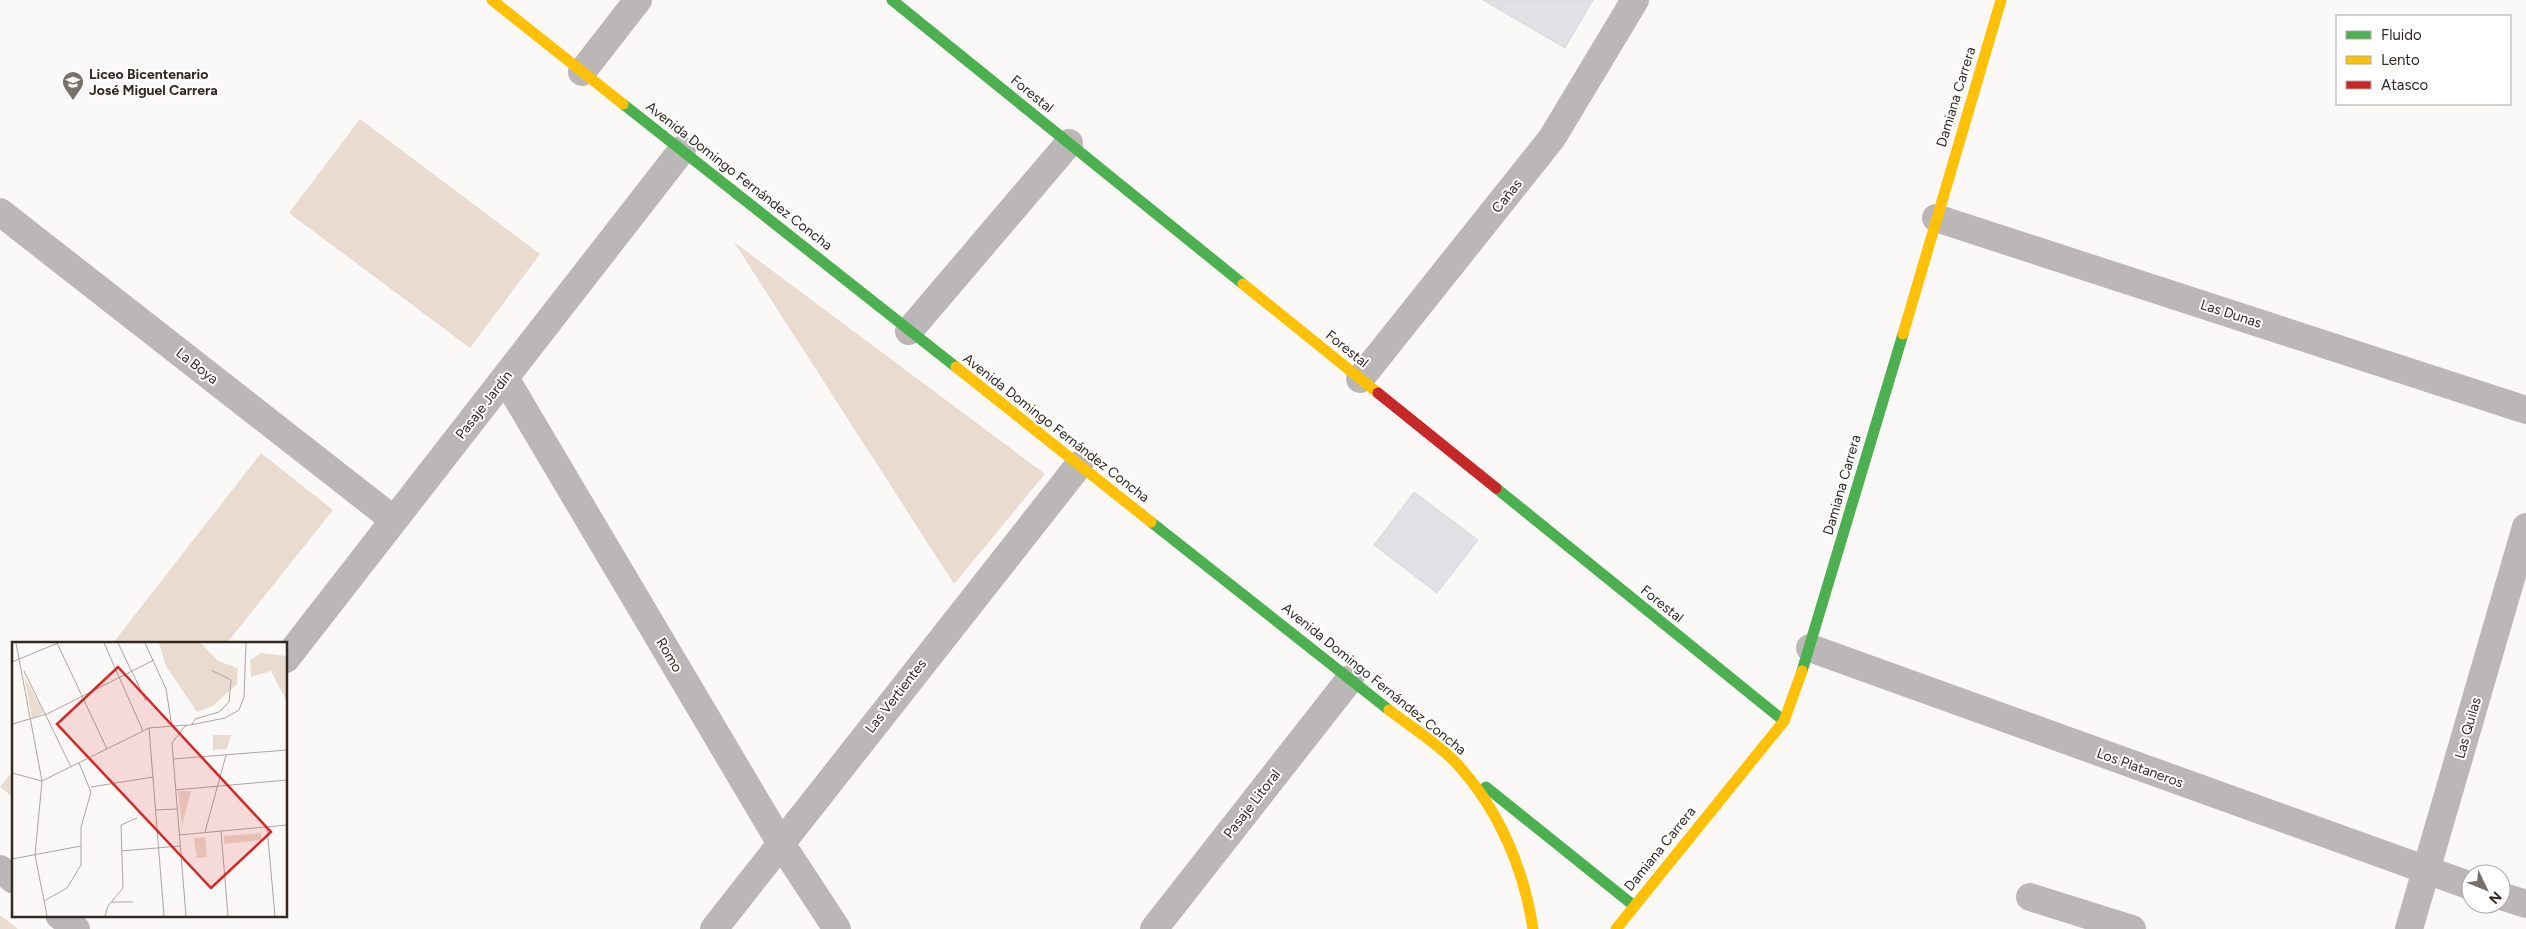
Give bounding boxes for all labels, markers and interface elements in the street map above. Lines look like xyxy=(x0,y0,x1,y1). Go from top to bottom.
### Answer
legend xyxy=(2336,15,2511,105)
text: Fluido xyxy=(2381,26,2422,44)
street label: Damiana Carrera xyxy=(1933,45,1979,149)
text: Lento xyxy=(2381,51,2420,69)
place label: Liceo Bicentenario José Miguel Carrera xyxy=(89,66,218,99)
school or university icon: Liceo Bicentenario José Miguel Carrera xyxy=(61,70,85,101)
street label: Forestal xyxy=(1007,72,1057,116)
text: Atasco xyxy=(2381,76,2429,94)
street label: Avenida Domingo Fernández Concha xyxy=(642,98,836,254)
street label: Cañas xyxy=(1488,176,1526,216)
street label: Las Dunas xyxy=(2198,296,2264,332)
street label: Forestal xyxy=(1322,327,1372,371)
street label: La Boya xyxy=(173,344,221,388)
street label: Avenida Domingo Fernández Concha xyxy=(959,350,1153,506)
street label: Pasaje Jardín xyxy=(452,367,516,443)
street label: Damiana Carrera xyxy=(1820,433,1864,537)
street label: Forestal xyxy=(1637,582,1687,626)
street label: Avenida Domingo Fernández Concha xyxy=(1279,599,1469,759)
street label: Romo xyxy=(652,635,686,675)
inset map xyxy=(12,642,288,916)
street label: Las Vertientes xyxy=(862,656,930,736)
street label: Las Quilas xyxy=(2451,695,2485,761)
street label: Los Plataneros xyxy=(2094,744,2186,792)
street label: Pasaje Litoral xyxy=(1220,766,1284,842)
street label: Damiana Carrera xyxy=(1621,803,1699,895)
north arrow xyxy=(2461,864,2511,914)
text: N xyxy=(2485,888,2505,907)

